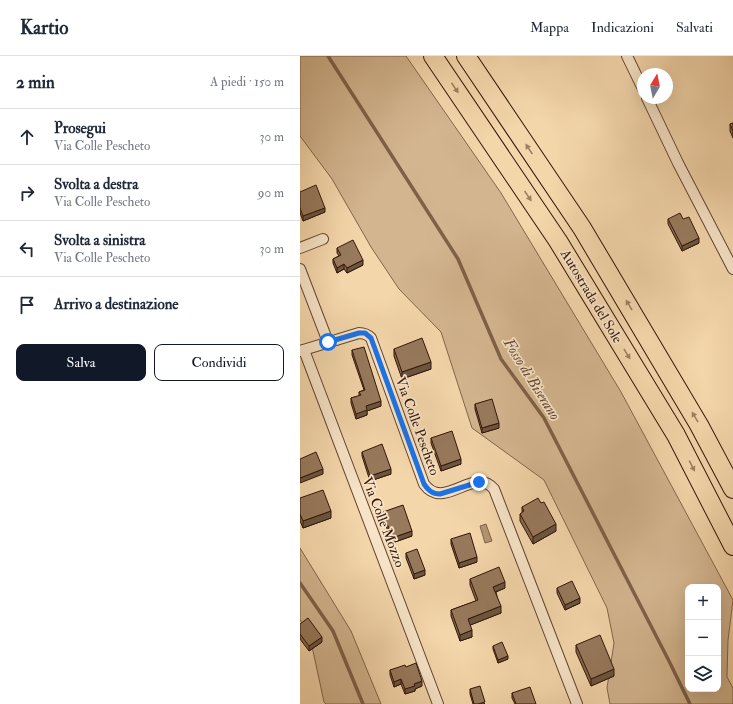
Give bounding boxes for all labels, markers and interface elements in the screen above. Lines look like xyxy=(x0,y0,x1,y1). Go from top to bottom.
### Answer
text: Kartio xyxy=(20,16,68,40)
text: Mappa xyxy=(530,19,569,36)
text: Indicazioni xyxy=(591,19,654,36)
text: Salvati xyxy=(676,19,713,36)
north arrow xyxy=(637,68,673,104)
text: 2 min xyxy=(16,72,55,93)
text: A piedi · 150 m xyxy=(210,74,284,90)
one-way arrow xyxy=(451,83,459,93)
text: Prosegui xyxy=(54,119,106,138)
icon: ahead xyxy=(16,126,38,148)
text: 30 m xyxy=(260,129,284,145)
text: Via Colle Pescheto xyxy=(54,138,150,154)
one-way arrow xyxy=(525,143,533,154)
text: Svolta a destra xyxy=(54,175,138,194)
icon: right xyxy=(16,182,38,204)
text: 90 m xyxy=(258,185,284,201)
one-way arrow xyxy=(524,191,532,201)
text: Via Colle Pescheto xyxy=(54,194,150,210)
text: Svolta a sinistra xyxy=(54,231,146,250)
icon: left xyxy=(16,238,38,260)
text: 30 m xyxy=(260,241,284,257)
street label: Autostrada del Sole xyxy=(556,245,626,346)
text: Via Colle Pescheto xyxy=(54,250,150,266)
icon: arrive xyxy=(16,294,38,316)
text: Arrivo a destinazione xyxy=(54,295,179,314)
one-way arrow xyxy=(625,299,632,311)
route start xyxy=(319,333,337,351)
water label: Fosso di Biserano xyxy=(498,334,564,424)
button: Salva xyxy=(16,344,146,381)
button: Condividi xyxy=(154,344,284,381)
one-way arrow xyxy=(623,348,630,360)
street label: Via Colle Pescheto xyxy=(392,375,443,478)
one-way arrow xyxy=(691,412,699,422)
one-way arrow xyxy=(688,460,695,472)
route end xyxy=(470,473,488,491)
street label: Via Colle Mozzo xyxy=(358,475,409,570)
map controls xyxy=(685,584,721,692)
button: + xyxy=(685,584,721,620)
button: − xyxy=(685,620,721,656)
button: layers xyxy=(685,656,721,692)

